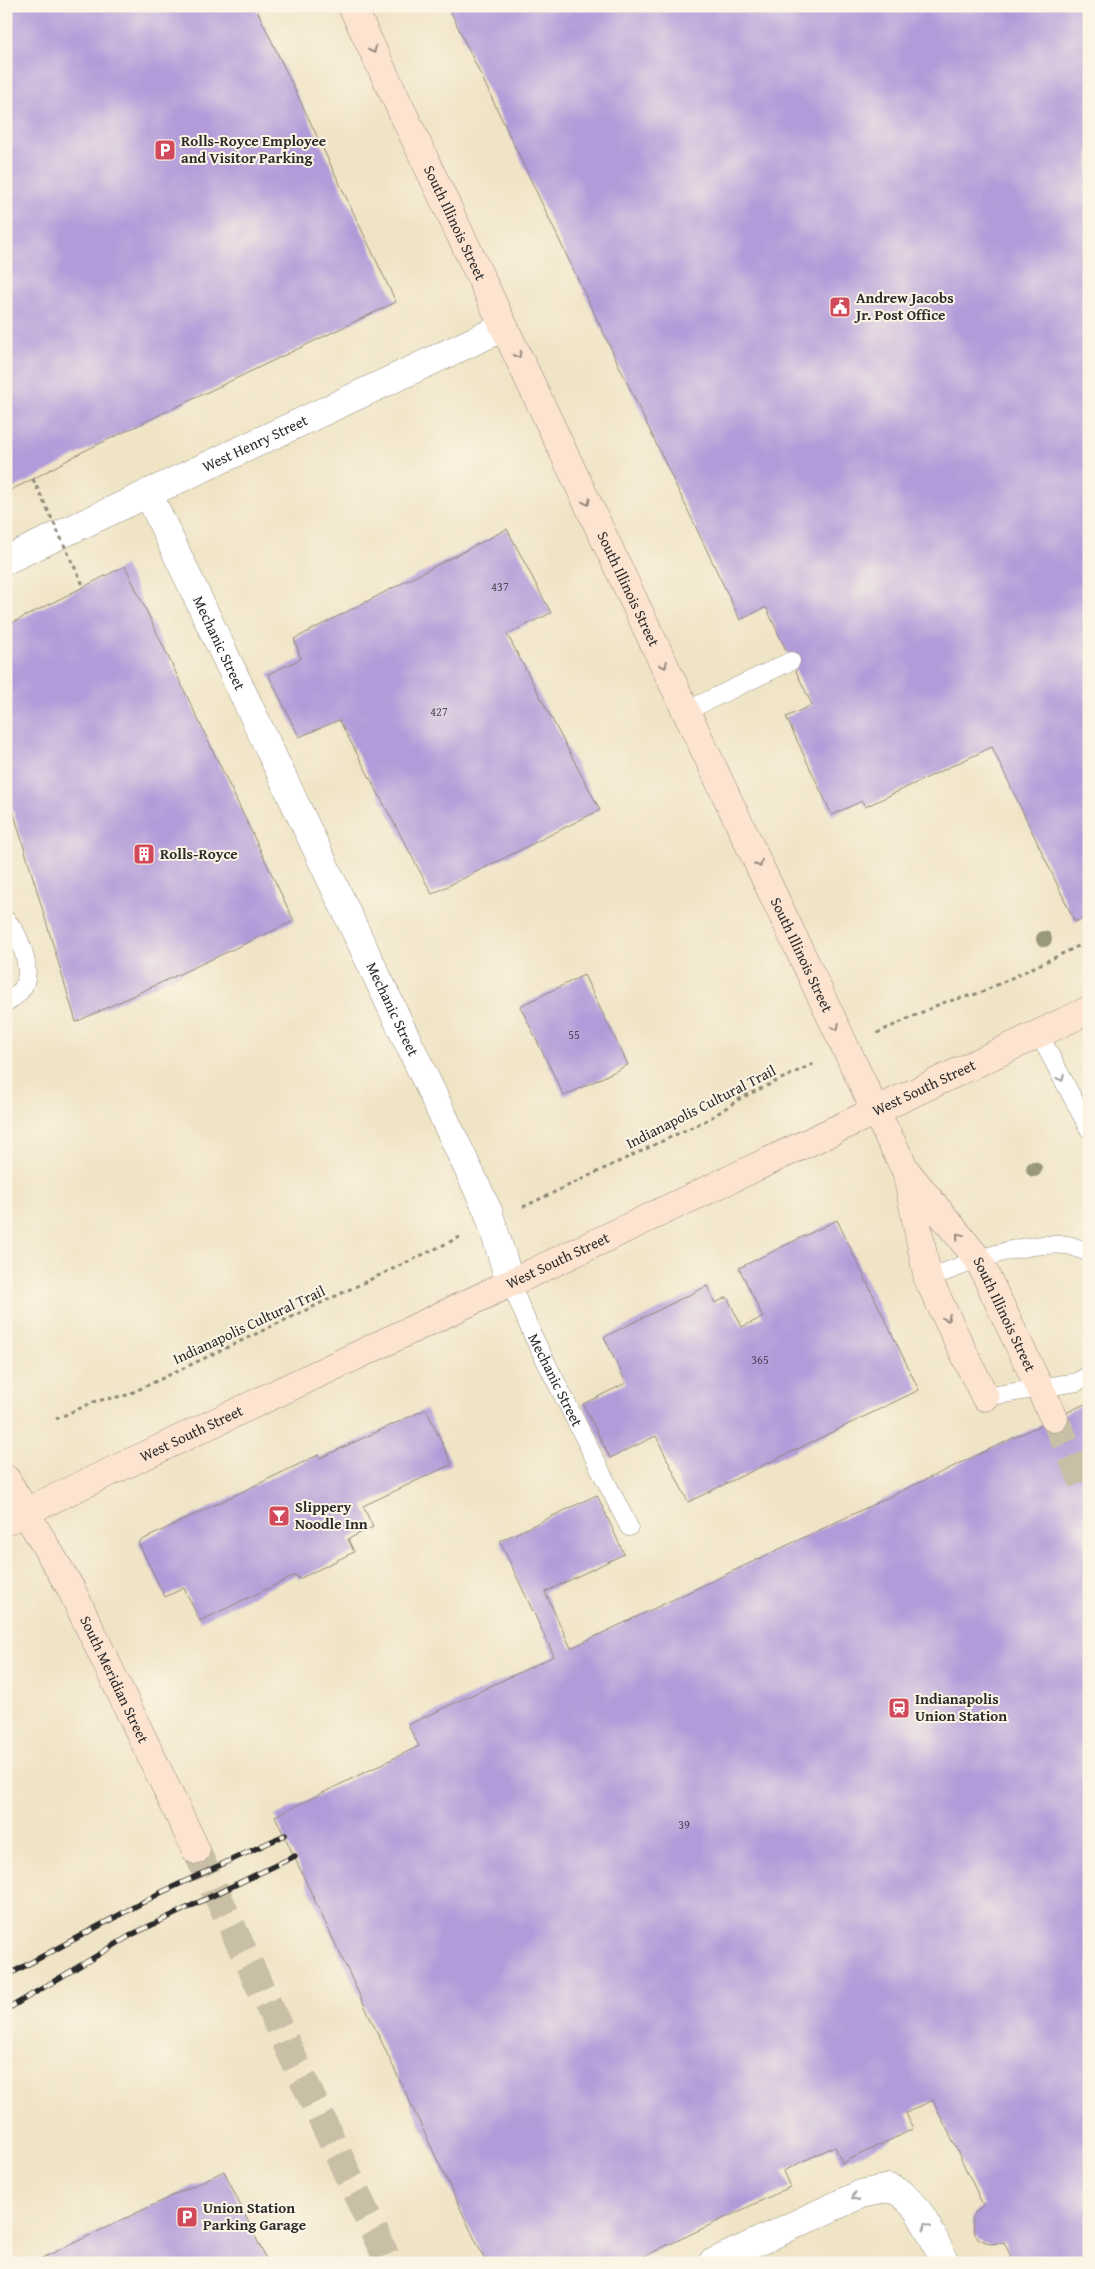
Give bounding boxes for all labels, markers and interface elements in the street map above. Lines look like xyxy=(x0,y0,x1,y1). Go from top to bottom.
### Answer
one-way arrow xyxy=(367,45,377,54)
place label: Rolls-Royce Employee and Visitor Parking xyxy=(181,130,326,168)
parking icon: Rolls-Royce Employee and Visitor Parking xyxy=(153,138,177,162)
street label: South Illinois Street xyxy=(419,162,492,284)
place label: Andrew Jacobs Jr. Post Office xyxy=(853,287,954,325)
public building icon: Andrew Jacobs Jr. Post Office xyxy=(828,295,852,319)
one-way arrow xyxy=(511,350,522,359)
street label: West Henry Street xyxy=(199,409,312,477)
one-way arrow xyxy=(581,497,591,506)
street label: South Illinois Street xyxy=(592,528,665,650)
house number: 437 xyxy=(491,578,509,595)
street label: Mechanic Street xyxy=(188,592,251,694)
one-way arrow xyxy=(658,660,669,669)
house number: 427 xyxy=(430,703,448,720)
building icon: Rolls-Royce xyxy=(132,842,156,866)
place label: Rolls-Royce xyxy=(160,843,238,864)
one-way arrow xyxy=(753,859,763,868)
street label: South Illinois Street xyxy=(766,894,839,1016)
street label: Mechanic Street xyxy=(362,958,424,1060)
one-way arrow xyxy=(830,1022,840,1031)
house number: 55 xyxy=(568,1026,580,1043)
street label: West South Street xyxy=(869,1054,979,1121)
street label: Indianapolis Cultural Trail xyxy=(622,1060,779,1154)
one-way arrow xyxy=(1055,1072,1065,1081)
street label: West South Street xyxy=(502,1227,613,1294)
one-way arrow xyxy=(957,1233,965,1242)
street label: South Illinois Street xyxy=(968,1253,1042,1376)
street label: Indianapolis Cultural Trail xyxy=(169,1280,328,1369)
one-way arrow xyxy=(941,1313,951,1322)
street label: Mechanic Street xyxy=(523,1330,588,1431)
house number: 365 xyxy=(751,1351,769,1368)
street label: West South Street xyxy=(136,1399,247,1466)
place label: Slippery Noodle Inn xyxy=(295,1496,368,1534)
bar icon: Slippery Noodle Inn xyxy=(267,1504,291,1528)
street label: South Meridian Street xyxy=(75,1612,155,1747)
place label: Indianapolis Union Station xyxy=(915,1688,1007,1726)
station icon: Indianapolis Union Station xyxy=(887,1696,911,1720)
house number: 39 xyxy=(678,1816,690,1833)
one-way arrow xyxy=(851,2190,860,2201)
place label: Union Station Parking Garage xyxy=(203,2197,306,2235)
parking icon: Union Station Parking Garage xyxy=(175,2205,199,2229)
one-way arrow xyxy=(923,2222,933,2231)

